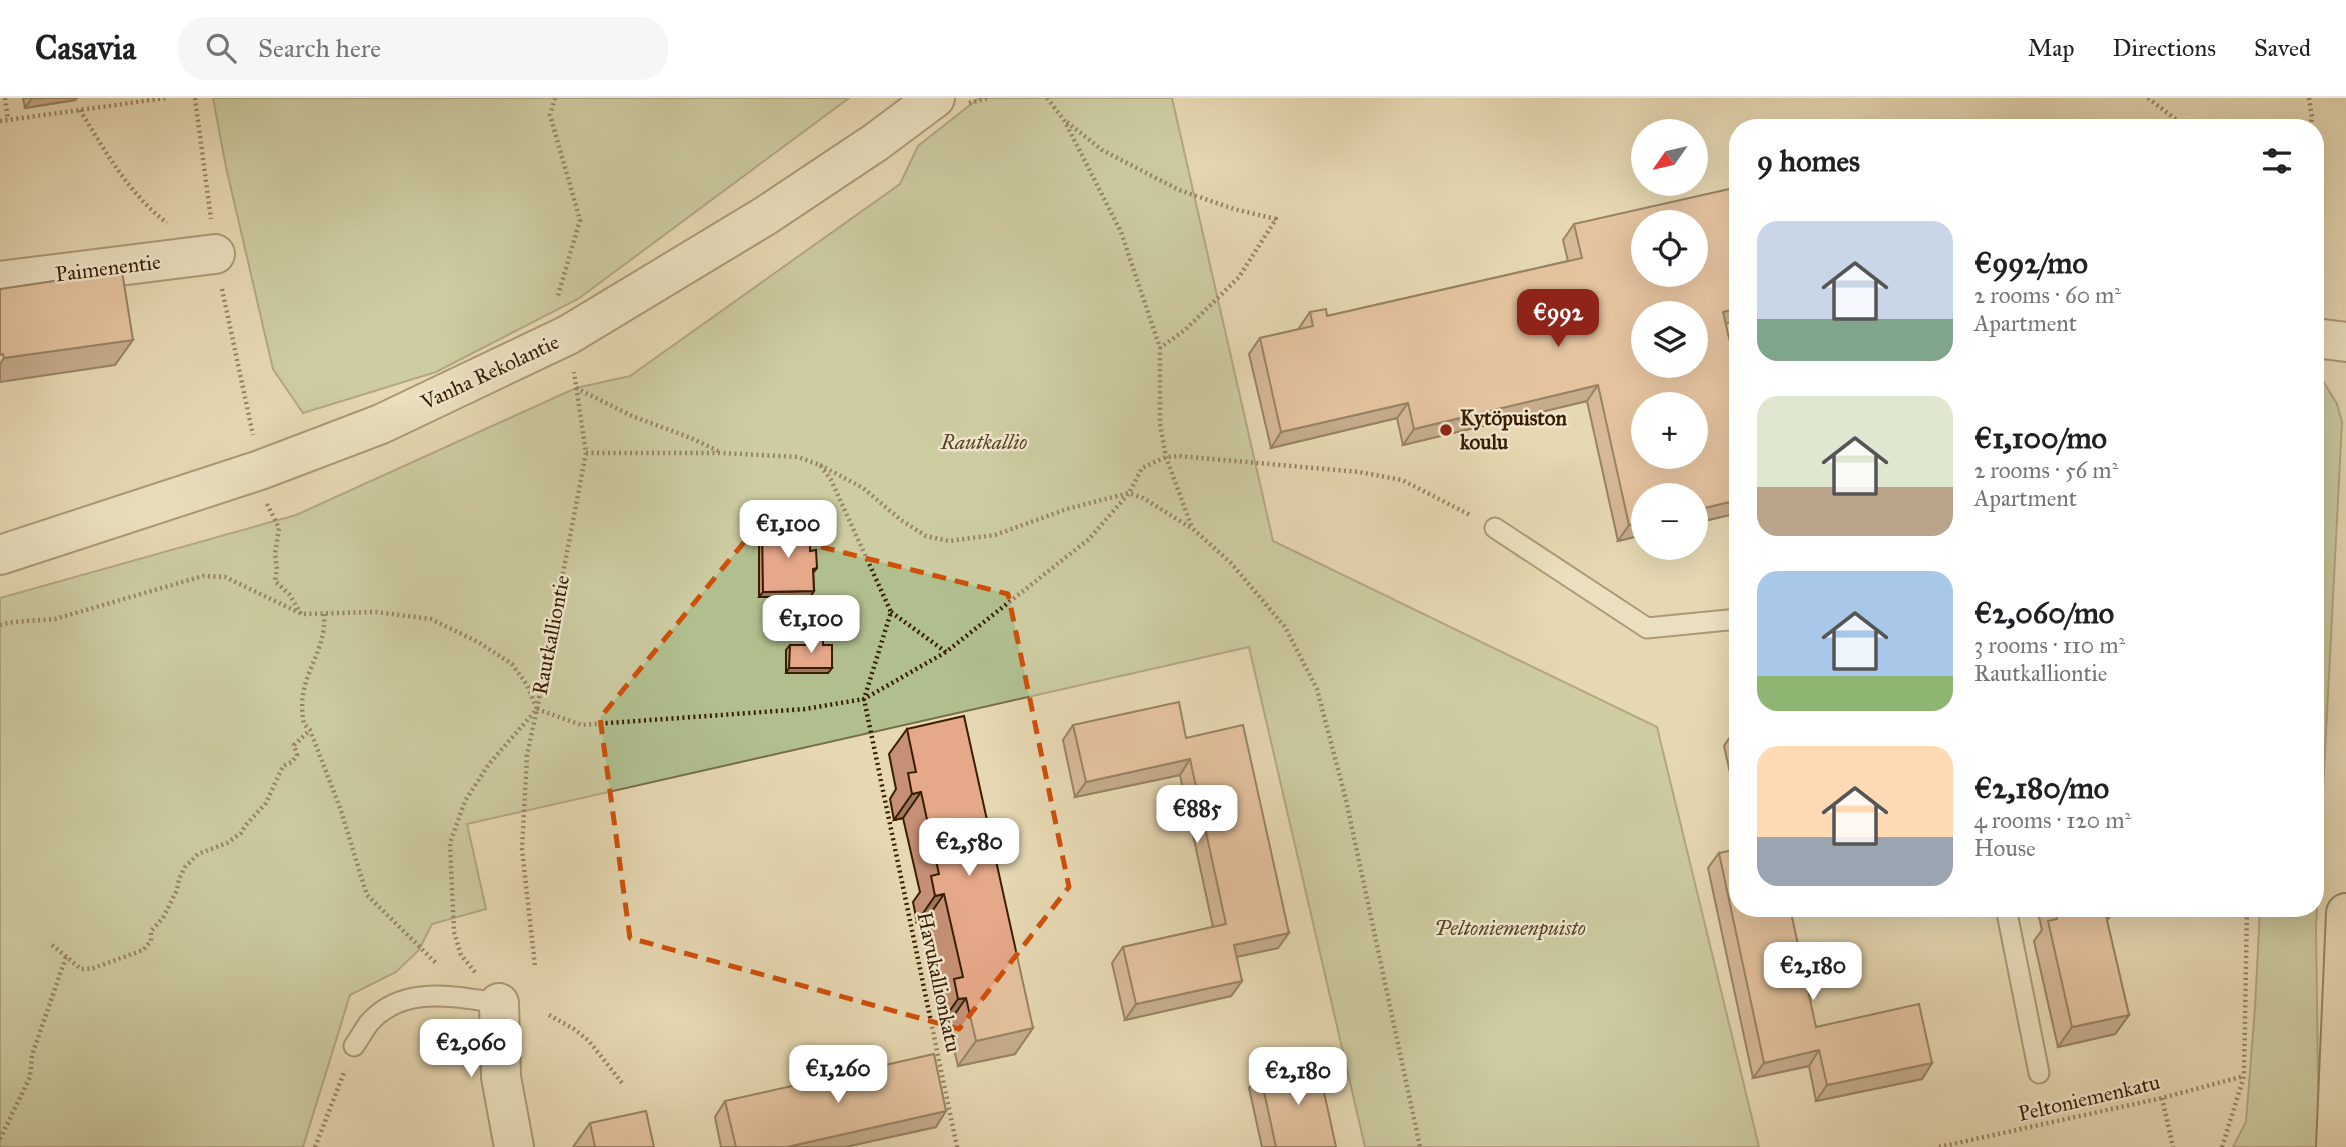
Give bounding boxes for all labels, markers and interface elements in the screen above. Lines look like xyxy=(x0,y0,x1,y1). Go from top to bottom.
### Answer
search box xyxy=(178,17,668,80)
text: Casavia xyxy=(35,28,136,68)
icon: search xyxy=(202,29,240,67)
text: Search here xyxy=(258,32,381,64)
text: Map xyxy=(2028,33,2075,63)
text: Directions xyxy=(2113,33,2216,63)
text: Saved xyxy=(2254,33,2311,63)
north arrow xyxy=(1631,119,1708,196)
map controls xyxy=(1631,119,1708,560)
icon: filters xyxy=(2258,142,2296,180)
text: 9 homes xyxy=(1757,143,1860,179)
button: locate xyxy=(1631,210,1708,287)
text: €992/mo xyxy=(1974,245,2088,281)
street label: Paimenentie xyxy=(54,249,162,287)
icon: home xyxy=(1813,249,1897,333)
text: 2 rooms · 60 m² xyxy=(1974,281,2121,309)
pin: €992 xyxy=(1517,289,1599,349)
text: €992 xyxy=(1533,298,1583,326)
button: layers xyxy=(1631,301,1708,378)
text: Apartment xyxy=(1974,309,2077,337)
street label: Vanha Rekolantie xyxy=(416,329,563,416)
button: + xyxy=(1631,392,1708,469)
place label: Kytöpuiston koulu xyxy=(1460,405,1567,455)
text: €1,100/mo xyxy=(1974,420,2107,456)
marker: Kytöpuiston koulu xyxy=(1438,422,1454,438)
icon: home xyxy=(1813,424,1897,508)
park label: Rautkallio xyxy=(940,429,1027,455)
text: 2 rooms · 56 m² xyxy=(1974,456,2118,484)
button: − xyxy=(1631,483,1708,560)
text: Apartment xyxy=(1974,484,2077,512)
pin: €1,100 xyxy=(731,500,845,560)
text: €1,100 xyxy=(756,509,820,537)
street label: Rautkalliontie xyxy=(527,573,575,697)
text: €2,060/mo xyxy=(1974,595,2114,631)
pin: €1,100 xyxy=(754,596,868,655)
icon: home xyxy=(1813,599,1897,683)
text: €1,100 xyxy=(779,604,843,632)
text: 3 rooms · 110 m² xyxy=(1974,631,2125,659)
text: Rautkalliontie xyxy=(1974,659,2107,687)
text: €2,180/mo xyxy=(1974,770,2109,806)
icon: home xyxy=(1813,774,1897,858)
pin: €885 xyxy=(1156,786,1238,845)
text: €885 xyxy=(1172,794,1222,822)
text: 4 rooms · 120 m² xyxy=(1974,806,2131,834)
pin: €2,580 xyxy=(912,818,1026,878)
text: €2,580 xyxy=(935,827,1003,855)
text: House xyxy=(1974,834,2036,862)
street label: Havukallionkatu xyxy=(911,909,967,1055)
park label: Peltoniemenpuisto xyxy=(1434,915,1586,941)
pin: €2,180 xyxy=(1756,942,1870,1002)
text: €2,180 xyxy=(1780,951,1846,979)
pin: €2,060 xyxy=(414,1020,528,1079)
text: €2,060 xyxy=(436,1028,506,1056)
pin: €1,260 xyxy=(781,1046,895,1105)
pin: €2,180 xyxy=(1241,1048,1355,1107)
text: €1,260 xyxy=(805,1054,871,1082)
text: €2,180 xyxy=(1265,1056,1331,1084)
street label: Peltoniemenkatu xyxy=(2016,1069,2162,1127)

